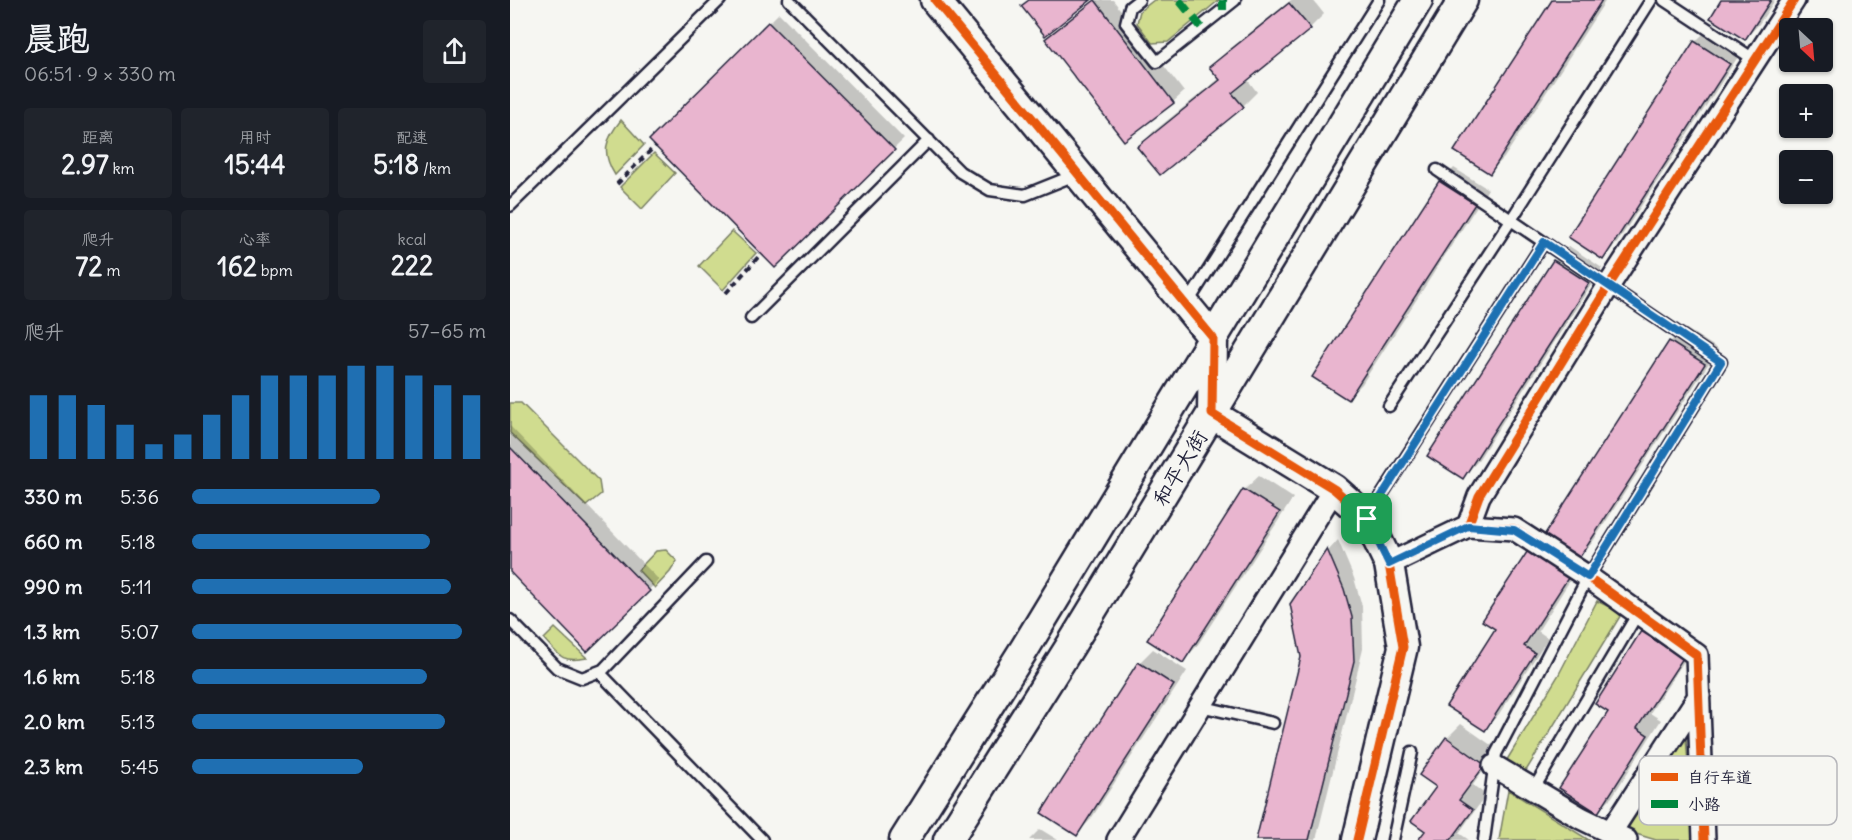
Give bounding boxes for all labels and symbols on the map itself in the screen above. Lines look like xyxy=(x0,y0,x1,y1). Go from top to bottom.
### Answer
north arrow xyxy=(1779,18,1833,72)
street label: 和平大街 xyxy=(1147,425,1213,511)
pin xyxy=(1341,493,1392,544)
legend xyxy=(1639,756,1837,825)
text: 自行车道 xyxy=(1688,767,1752,787)
text: 小路 xyxy=(1688,794,1720,814)

